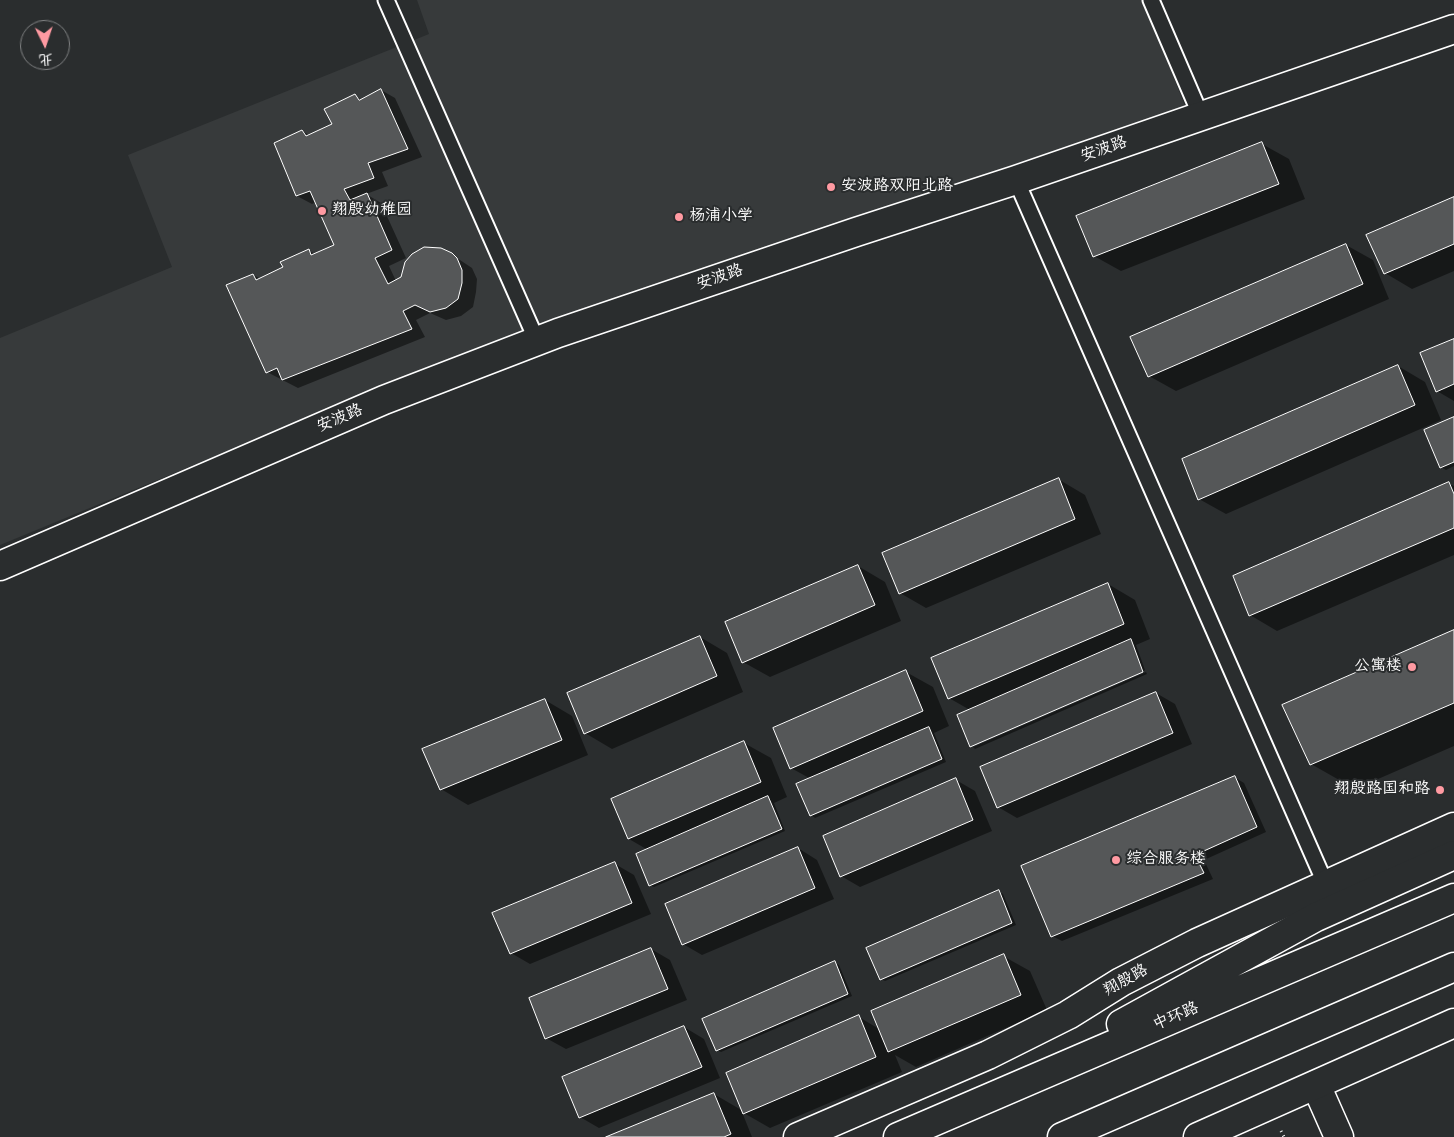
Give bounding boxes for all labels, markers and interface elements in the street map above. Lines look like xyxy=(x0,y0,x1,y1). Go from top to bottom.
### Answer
north arrow xyxy=(20,20,70,70)
text: 北 xyxy=(38,49,54,68)
street label: 安波路 xyxy=(1078,133,1130,167)
place label: 安波路双阳北路 xyxy=(841,177,953,197)
marker: 安波路双阳北路 xyxy=(825,181,837,193)
place label: 翔殷幼稚园 xyxy=(332,201,412,221)
marker: 翔殷幼稚园 xyxy=(316,205,328,217)
place label: 杨浦小学 xyxy=(689,207,753,227)
marker: 杨浦小学 xyxy=(673,211,685,223)
street label: 安波路 xyxy=(694,261,746,295)
street label: 安波路 xyxy=(314,401,366,437)
place label: 公寓楼 xyxy=(1354,657,1402,677)
marker: 公寓楼 xyxy=(1406,661,1418,673)
place label: 翔殷路国和路 xyxy=(1334,780,1430,800)
marker: 翔殷路国和路 xyxy=(1434,784,1446,796)
place label: 综合服务楼 xyxy=(1126,850,1206,870)
marker: 综合服务楼 xyxy=(1110,854,1122,866)
street label: 翔殷路 xyxy=(1100,961,1152,1001)
street label: 中环路 xyxy=(1150,999,1202,1035)

